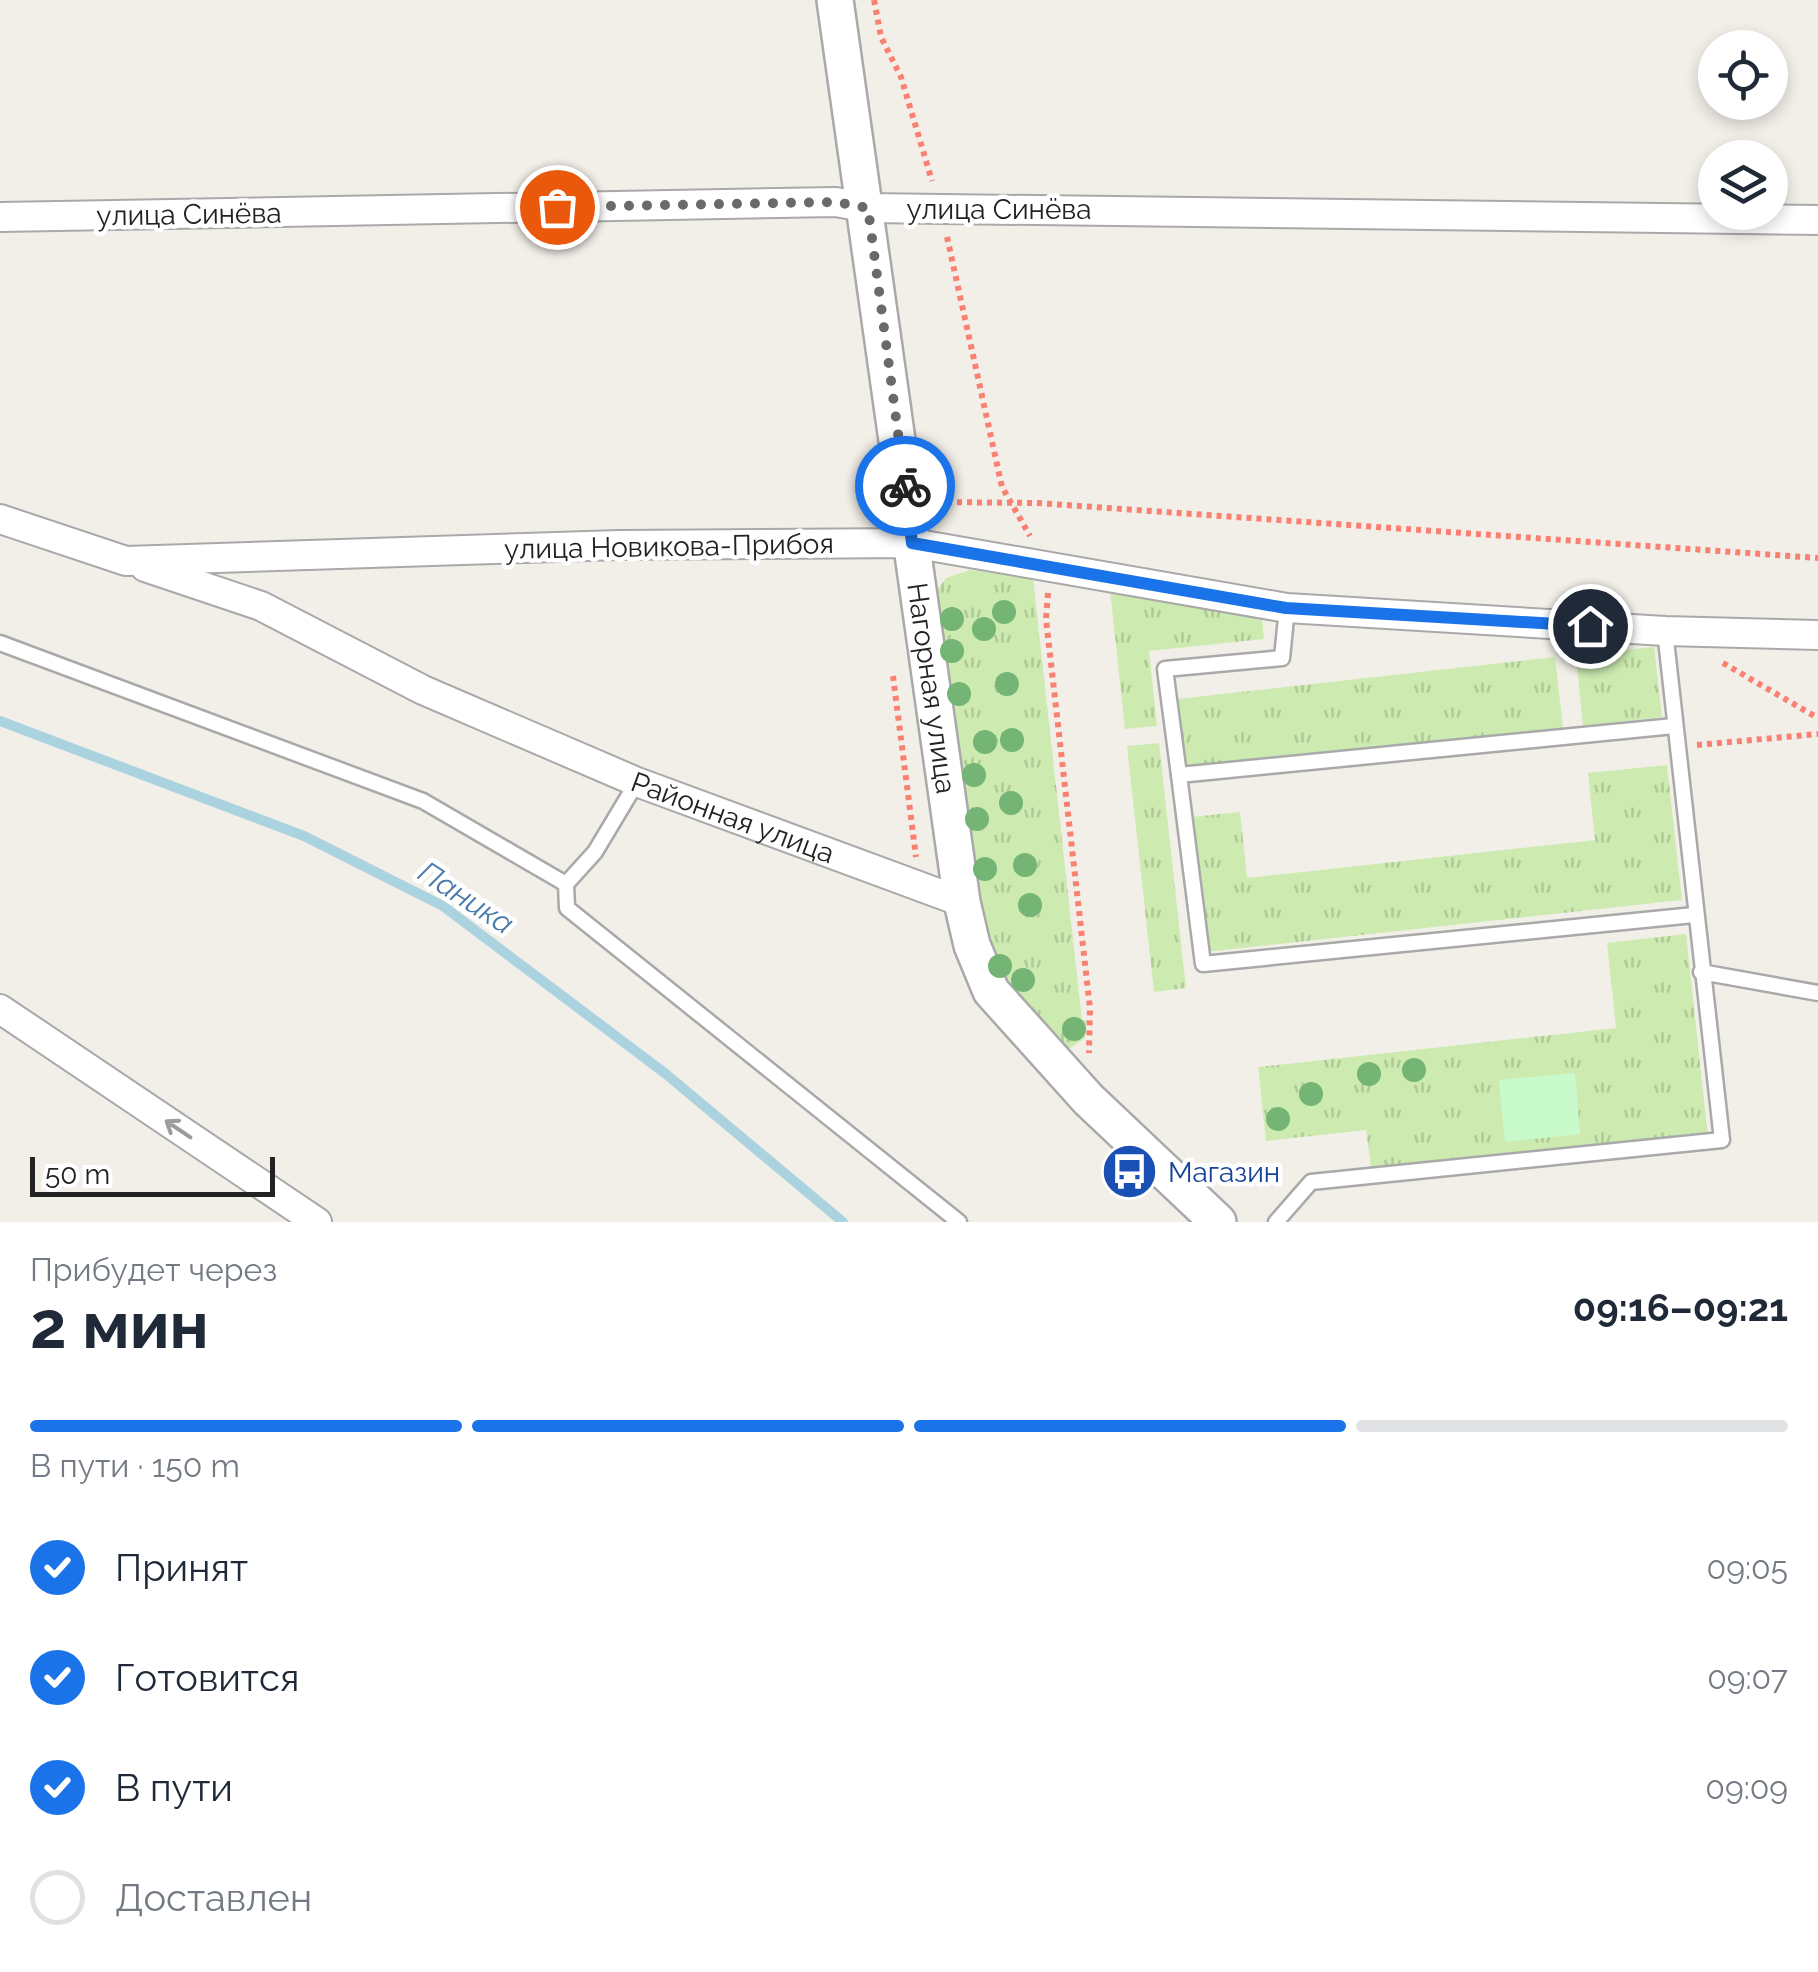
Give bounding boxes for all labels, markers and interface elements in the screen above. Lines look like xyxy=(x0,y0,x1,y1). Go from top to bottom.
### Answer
map controls xyxy=(1698,30,1788,230)
button: locate xyxy=(1698,30,1788,120)
button: layers xyxy=(1698,140,1788,230)
pin xyxy=(515,165,600,250)
icon: bag xyxy=(530,180,585,235)
street label: улица Синёва xyxy=(906,193,1092,226)
street label: улица Синёва xyxy=(96,196,282,233)
courier xyxy=(855,436,955,536)
icon: bike xyxy=(878,459,933,514)
street label: улица Новикова-Прибоя xyxy=(504,527,834,566)
street label: Нагорная улица xyxy=(900,581,963,796)
pin xyxy=(1548,584,1633,669)
icon: home xyxy=(1563,599,1618,654)
street label: Районная улица xyxy=(627,765,839,870)
water label: Паника xyxy=(412,854,520,941)
one-way arrow xyxy=(164,1118,193,1139)
bus stop icon: Магазин xyxy=(1099,1142,1159,1202)
scale bar xyxy=(30,1152,275,1196)
place label: Магазин xyxy=(1168,1156,1280,1189)
text: 50 m xyxy=(45,1158,110,1191)
text: Прибудет через xyxy=(30,1251,277,1288)
text: 09:16–09:21 xyxy=(1573,1285,1788,1330)
text: 2 мин xyxy=(30,1287,209,1363)
text: В пути · 150 m xyxy=(30,1447,240,1484)
icon: check xyxy=(30,1540,85,1595)
text: Принят xyxy=(115,1545,248,1590)
text: 09:05 xyxy=(1707,1549,1788,1586)
icon: check xyxy=(30,1650,85,1705)
text: Готовится xyxy=(115,1655,299,1700)
text: 09:07 xyxy=(1707,1659,1788,1696)
icon: check xyxy=(30,1760,85,1815)
text: В пути xyxy=(115,1765,233,1810)
text: 09:09 xyxy=(1705,1769,1788,1806)
text: Доставлен xyxy=(115,1875,312,1920)

